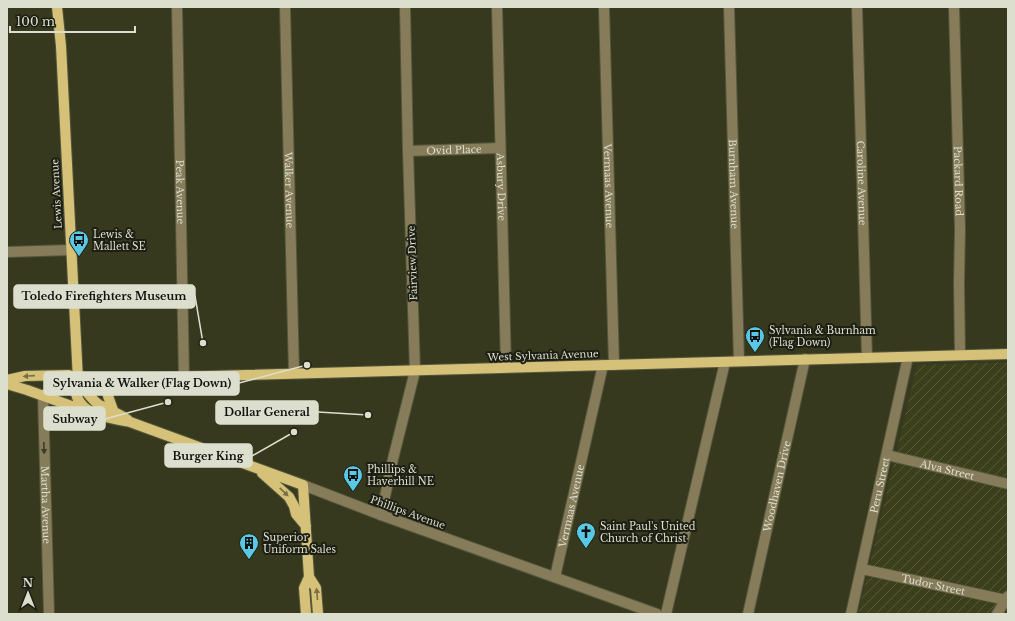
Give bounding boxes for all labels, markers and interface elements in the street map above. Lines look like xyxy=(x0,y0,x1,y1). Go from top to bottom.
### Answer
scale bar xyxy=(10,8,135,34)
text: 100 m xyxy=(16,14,55,29)
street label: Burnham Avenue xyxy=(726,139,741,229)
street label: Caroline Avenue xyxy=(854,140,869,226)
street label: Ovid Place xyxy=(426,143,482,157)
street label: Vermaas Avenue xyxy=(601,143,616,229)
street label: Packard Road xyxy=(951,146,966,217)
street label: Walker Avenue xyxy=(282,151,296,229)
street label: Asbury Drive xyxy=(494,152,508,221)
street label: Lewis Avenue xyxy=(48,158,65,229)
street label: Peak Avenue xyxy=(173,160,187,225)
street label: Fairview Drive xyxy=(405,225,420,301)
place label: Lewis & Mallett SE xyxy=(93,228,146,253)
bus stop icon: Lewis & Mallett SE xyxy=(68,229,90,257)
callout: Toledo Firefighters Museum xyxy=(14,285,195,308)
text: Toledo Firefighters Museum xyxy=(21,289,187,303)
place label: Sylvania & Burnham (Flag Down) xyxy=(769,324,876,349)
bus stop icon: Sylvania & Burnham (Flag Down) xyxy=(744,325,766,353)
street label: West Sylvania Avenue xyxy=(486,347,599,364)
callout: Sylvania & Walker (Flag Down) xyxy=(44,372,239,395)
one-way arrow xyxy=(23,373,35,380)
text: Sylvania & Walker (Flag Down) xyxy=(53,376,231,390)
callout: Dollar General xyxy=(216,401,318,424)
text: Dollar General xyxy=(224,405,310,419)
callout: Subway xyxy=(44,407,105,430)
text: Subway xyxy=(52,412,98,426)
street label: Woodhaven Drive xyxy=(760,439,794,534)
one-way arrow xyxy=(41,442,47,455)
callout: Burger King xyxy=(165,444,252,467)
text: Burger King xyxy=(173,449,244,463)
street label: Peru Street xyxy=(868,456,893,514)
street label: Alva Street xyxy=(918,457,976,483)
place label: Phillips & Haverhill NE xyxy=(367,463,434,488)
street label: Vermaas Avenue xyxy=(556,463,587,550)
bus stop icon: Phillips & Haverhill NE xyxy=(342,464,364,492)
street label: Martha Avenue xyxy=(38,466,53,544)
one-way arrow xyxy=(279,487,289,497)
street label: Phillips Avenue xyxy=(369,493,447,532)
place label: Saint Paul's United Church of Christ xyxy=(600,520,696,545)
church icon: Saint Paul's United Church of Christ xyxy=(575,521,597,549)
place label: Superior Uniform Sales xyxy=(263,531,336,556)
building icon: Superior Uniform Sales xyxy=(238,532,260,560)
street label: Tudor Street xyxy=(900,572,967,598)
north arrow xyxy=(8,573,48,613)
text: N xyxy=(23,576,34,590)
one-way arrow xyxy=(313,588,320,600)

